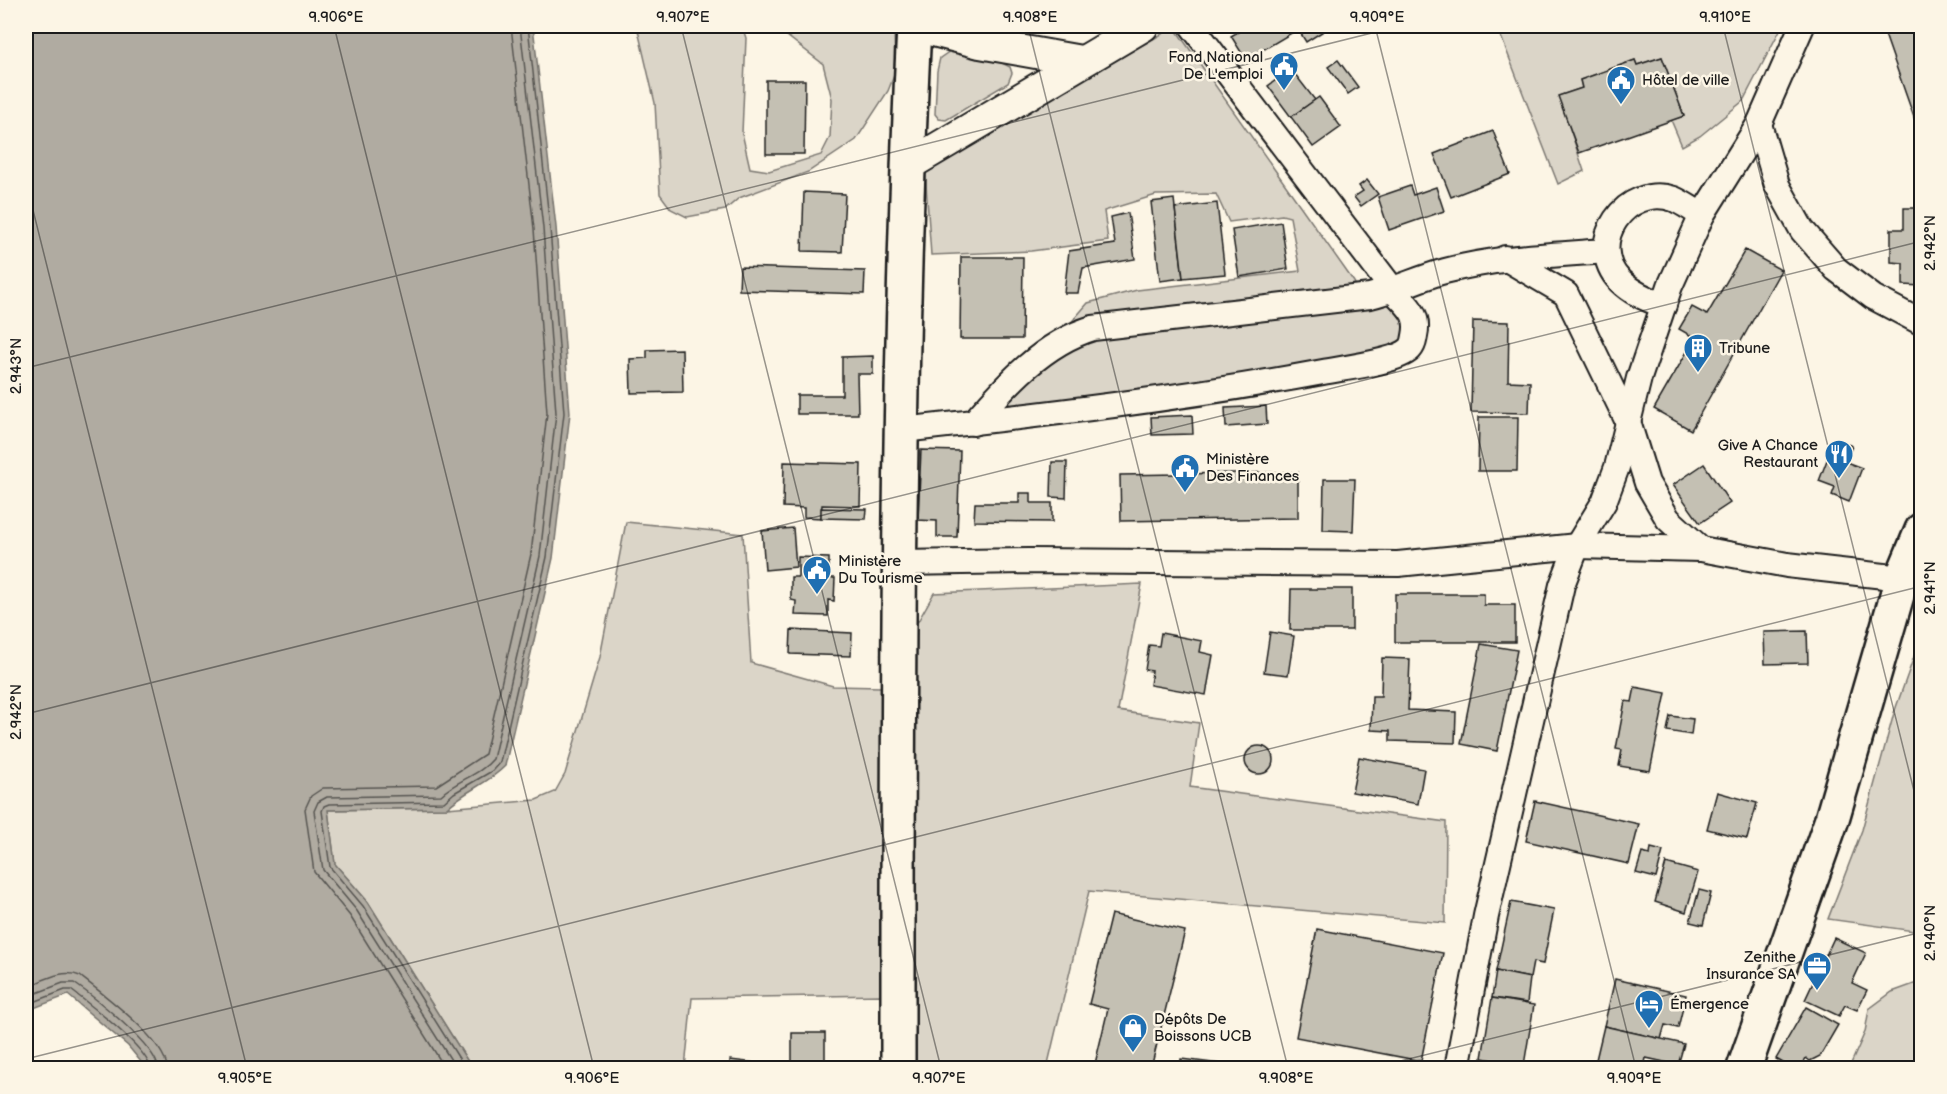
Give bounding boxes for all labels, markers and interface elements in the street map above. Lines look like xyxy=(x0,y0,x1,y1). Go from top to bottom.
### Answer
text: 9.906°E xyxy=(309,8,363,27)
text: 9.907°E xyxy=(656,8,710,27)
text: 9.908°E xyxy=(1003,8,1057,27)
text: 9.909°E xyxy=(1350,8,1404,27)
text: 9.910°E xyxy=(1699,8,1751,27)
place label: Fond National De L'emploi xyxy=(1168,48,1263,84)
public building icon: Fond National De L'emploi xyxy=(1268,50,1300,92)
public building icon: Hôtel de ville xyxy=(1605,64,1637,106)
place label: Hôtel de ville xyxy=(1642,71,1730,90)
text: 2.942°N xyxy=(1921,215,1940,271)
building icon: Tribune xyxy=(1682,332,1714,374)
text: 2.943°N xyxy=(7,338,26,394)
place label: Tribune xyxy=(1719,339,1770,358)
place label: Give A Chance Restaurant xyxy=(1718,436,1818,472)
restaurant icon: Give A Chance Restaurant xyxy=(1823,438,1855,480)
place label: Ministère Des Finances xyxy=(1206,450,1300,486)
public building icon: Ministère Des Finances xyxy=(1169,452,1201,494)
place label: Ministère Du Tourisme xyxy=(838,552,923,588)
public building icon: Ministère Du Tourisme xyxy=(801,554,833,596)
text: 2.941°N xyxy=(1921,561,1940,615)
text: 2.942°N xyxy=(7,684,26,740)
text: 2.940°N xyxy=(1921,905,1940,961)
place label: Zenithe Insurance SA xyxy=(1706,948,1797,984)
office icon: Zenithe Insurance SA xyxy=(1801,950,1833,992)
hotel icon: Émergence xyxy=(1633,988,1665,1030)
place label: Émergence xyxy=(1670,995,1749,1014)
place label: Dépôts De Boissons UCB xyxy=(1154,1010,1252,1046)
shop icon: Dépôts De Boissons UCB xyxy=(1117,1012,1149,1054)
text: 9.905°E xyxy=(218,1069,272,1088)
text: 9.906°E xyxy=(565,1069,619,1088)
text: 9.907°E xyxy=(912,1069,966,1088)
text: 9.908°E xyxy=(1259,1069,1313,1088)
text: 9.909°E xyxy=(1607,1069,1661,1088)

